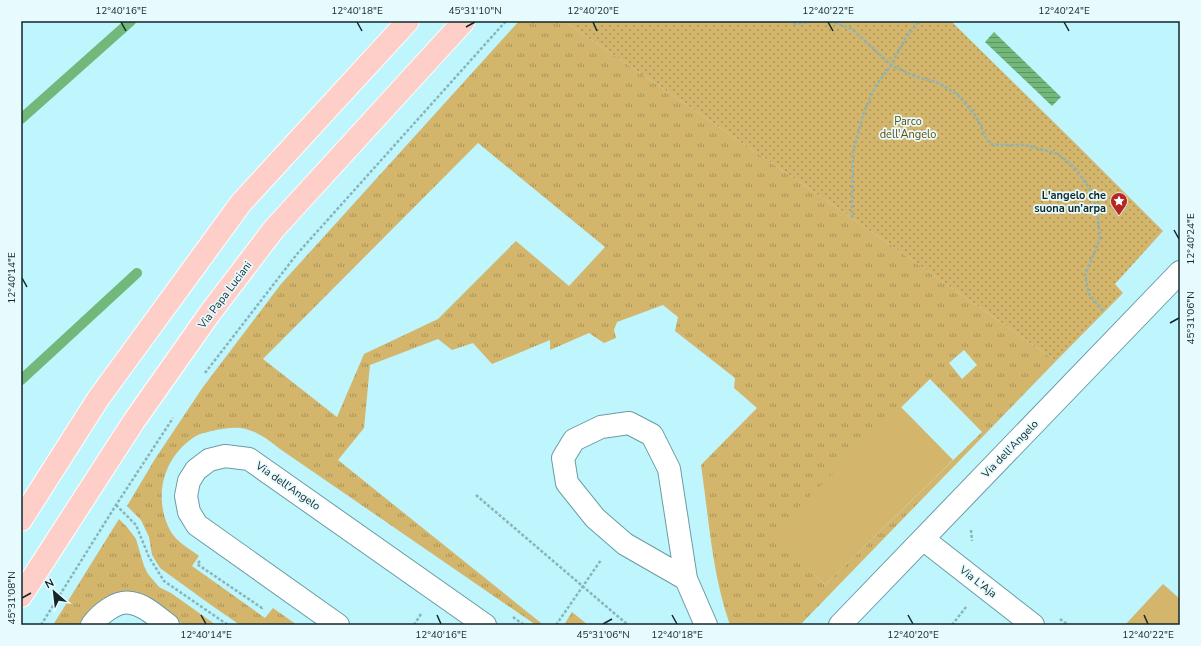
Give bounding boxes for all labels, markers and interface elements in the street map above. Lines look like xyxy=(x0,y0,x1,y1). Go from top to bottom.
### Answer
text: 12°40'16"E xyxy=(95,4,147,18)
text: 12°40'18"E xyxy=(331,4,383,18)
text: 45°31'10"N xyxy=(448,4,502,18)
text: 12°40'20"E xyxy=(567,4,619,18)
text: 12°40'22"E xyxy=(802,4,854,18)
text: 12°40'24"E xyxy=(1038,4,1090,18)
park label: Parco dell'Angelo xyxy=(880,114,936,142)
place label: L'angelo che suona un’arpa xyxy=(1034,188,1106,216)
place icon: L'angelo che suona un’arpa xyxy=(1109,191,1129,216)
text: 12°40'24"E xyxy=(1184,213,1198,265)
text: 12°40'14"E xyxy=(5,252,19,304)
street label: Via Papa Luciani xyxy=(194,258,255,333)
text: 45°31'06"N xyxy=(1184,291,1198,345)
street label: Via dell'Angelo xyxy=(978,417,1042,482)
street label: Via dell'Angelo xyxy=(252,458,323,514)
street label: Via L'Aja xyxy=(955,562,1000,601)
text: 45°31'08"N xyxy=(5,571,19,625)
north arrow xyxy=(34,572,74,612)
text: N xyxy=(42,575,57,592)
text: 12°40'14"E xyxy=(180,628,232,642)
text: 12°40'16"E xyxy=(415,628,467,642)
text: 45°31'06"N xyxy=(576,628,630,642)
text: 12°40'18"E xyxy=(651,628,703,642)
text: 12°40'20"E xyxy=(887,628,939,642)
text: 12°40'22"E xyxy=(1122,628,1174,642)

